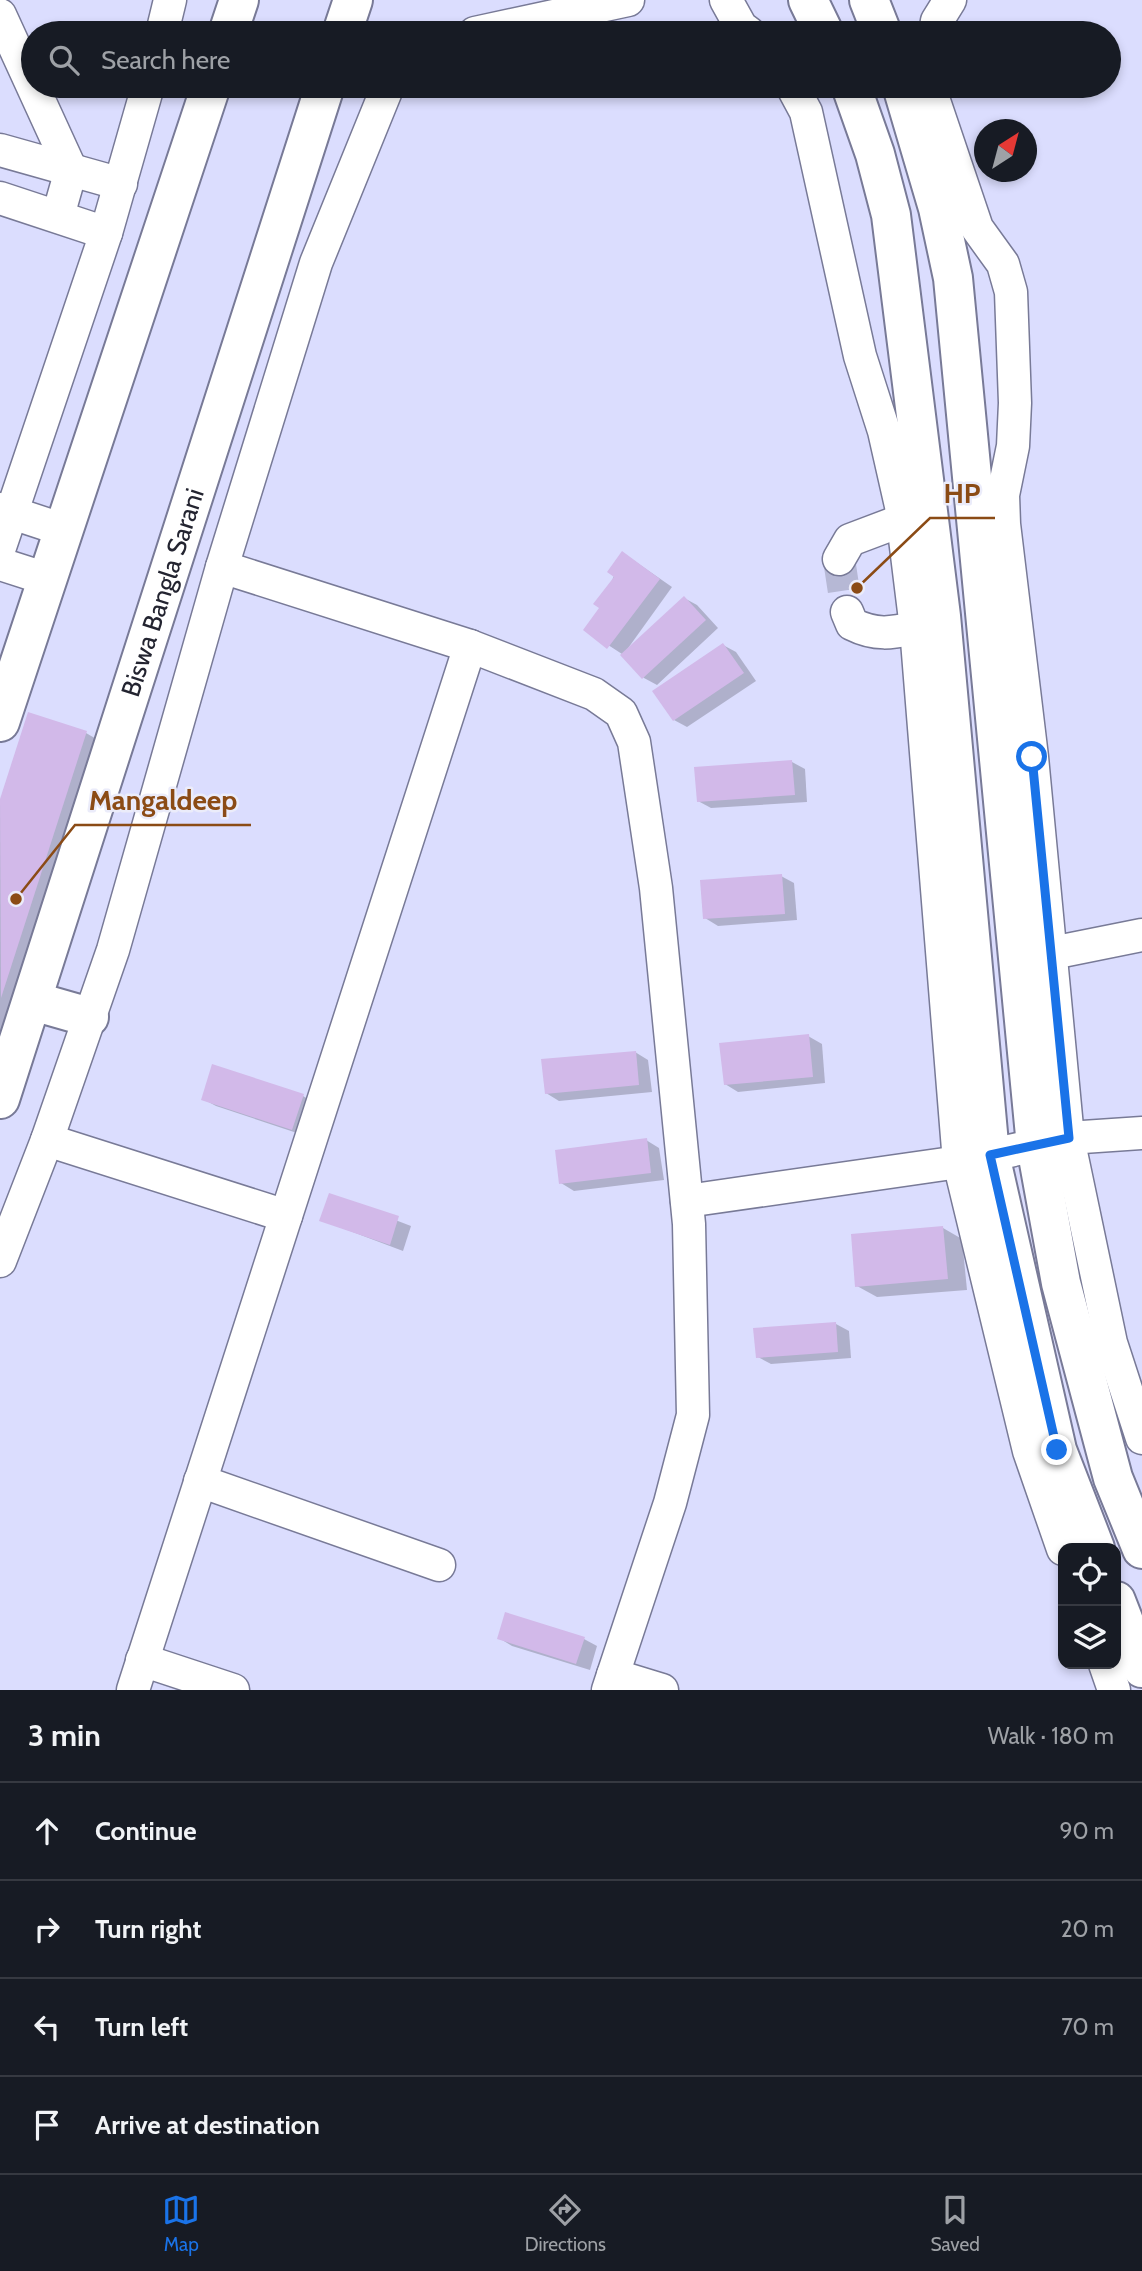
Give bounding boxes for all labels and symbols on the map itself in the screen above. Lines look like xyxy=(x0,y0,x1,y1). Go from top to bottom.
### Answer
north arrow xyxy=(974,119,1037,182)
callout: HP xyxy=(930,469,995,518)
text: HP xyxy=(943,476,981,510)
street label: Biswa Bangla Sarani xyxy=(114,484,211,701)
route start xyxy=(1016,741,1047,772)
callout: Mangaldeep xyxy=(75,776,251,825)
text: Mangaldeep xyxy=(89,783,237,817)
route end xyxy=(1041,1434,1072,1465)

